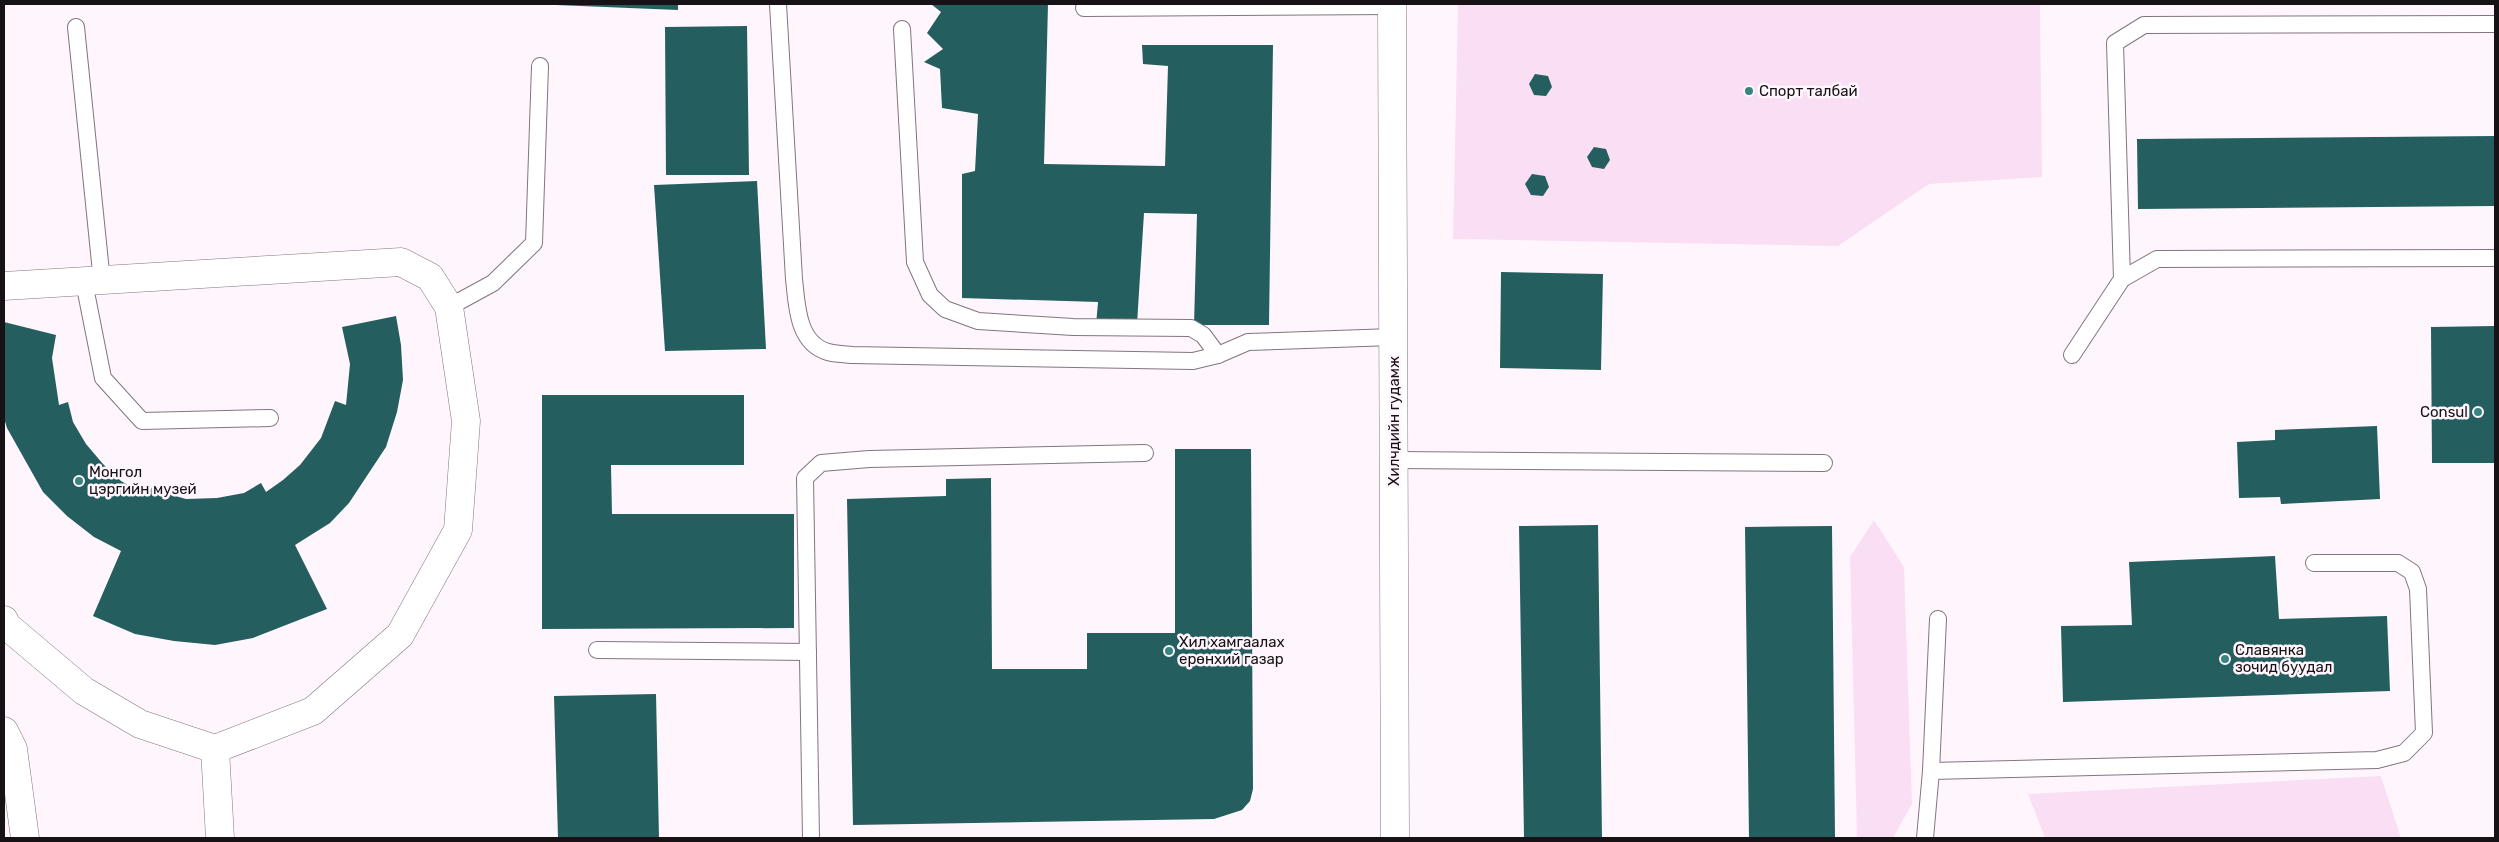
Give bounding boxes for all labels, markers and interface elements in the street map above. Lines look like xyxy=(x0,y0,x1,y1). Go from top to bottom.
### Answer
place label: Спорт талбай xyxy=(1759,82,1858,100)
marker: Спорт талбай xyxy=(1743,85,1755,97)
street label: Хилчдийн гудамж xyxy=(1385,356,1403,486)
place label: Consul xyxy=(2420,403,2468,421)
marker: Consul xyxy=(2472,406,2484,418)
place label: Монгол цэргийн музей xyxy=(89,463,197,498)
marker: Монгол цэргийн музей xyxy=(73,475,85,487)
place label: Хил хамгаалах ерөнхий газар xyxy=(1179,633,1285,668)
place label: Славянка зочид буудал xyxy=(2235,641,2333,676)
marker: Хил хамгаалах ерөнхий газар xyxy=(1163,645,1175,657)
marker: Славянка зочид буудал xyxy=(2219,653,2231,665)

